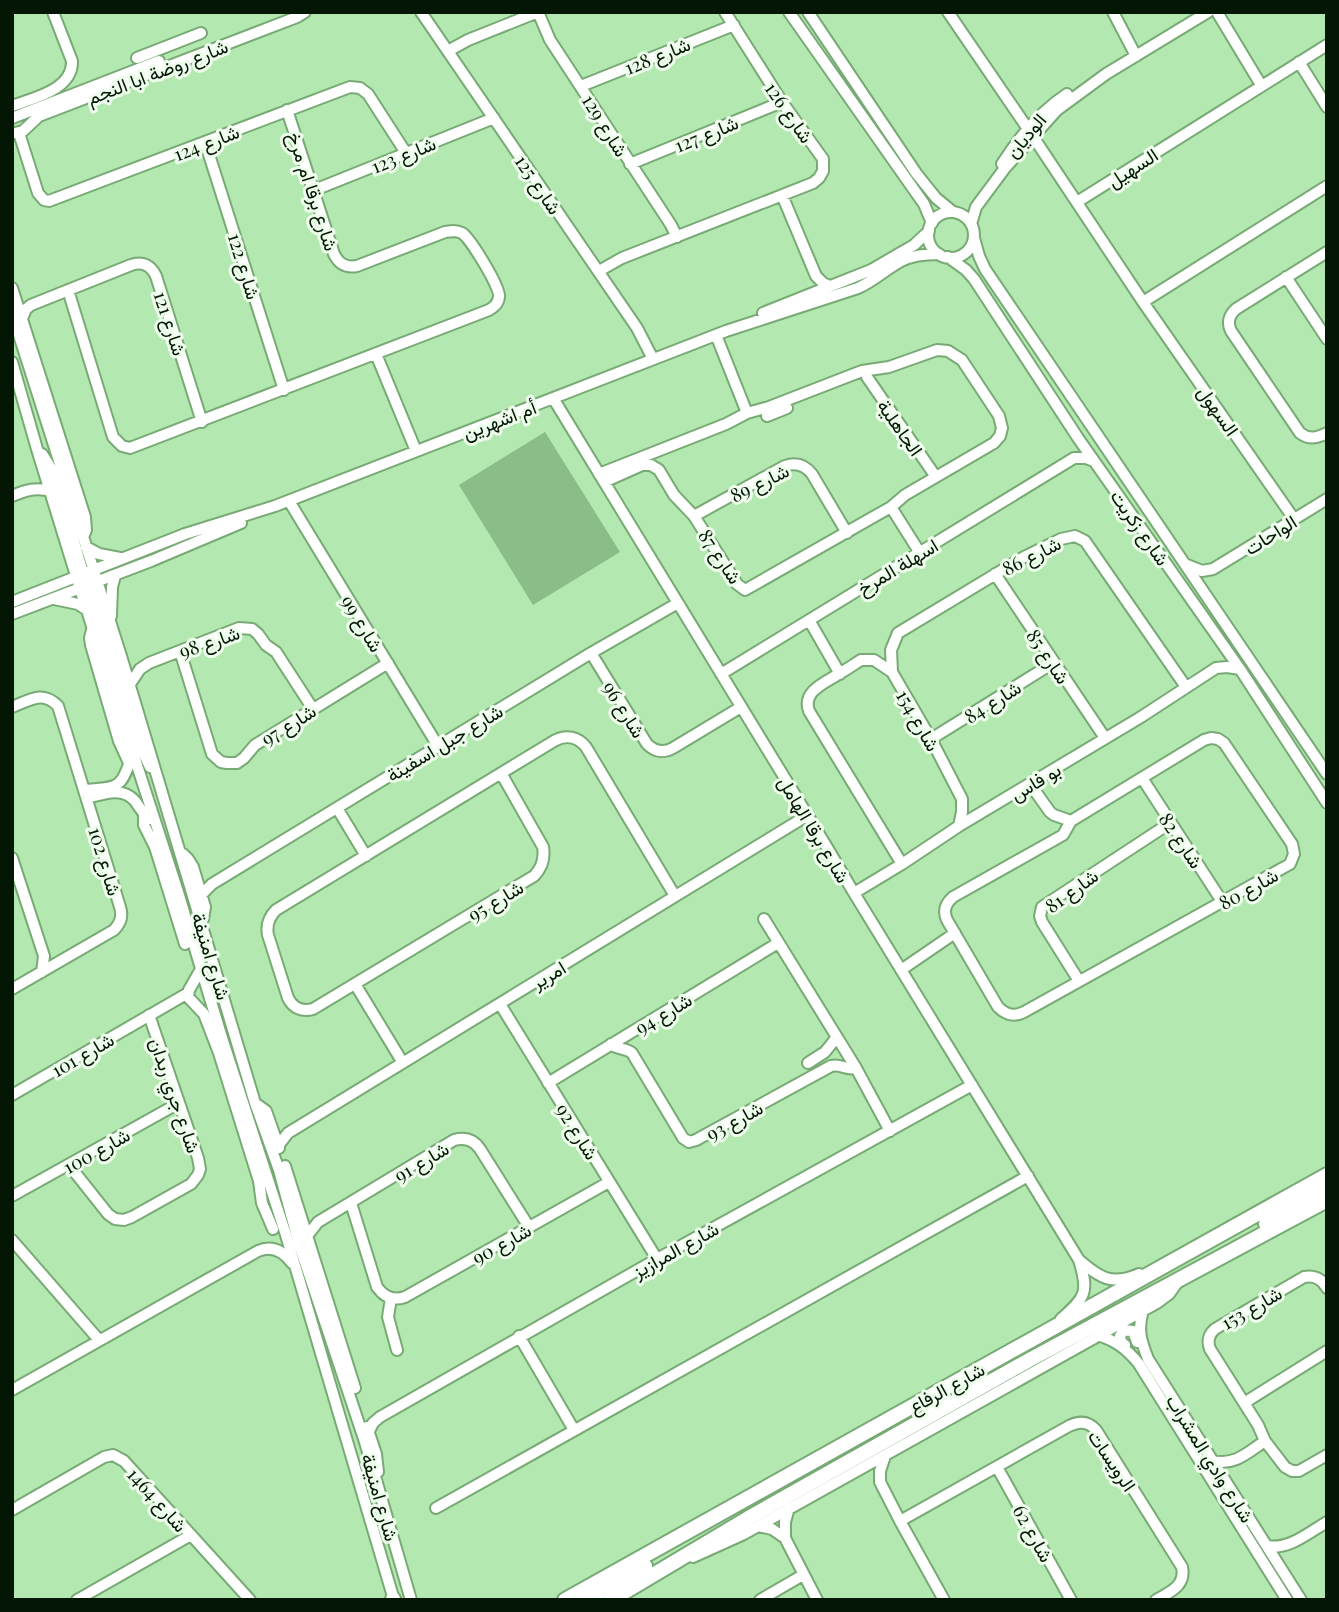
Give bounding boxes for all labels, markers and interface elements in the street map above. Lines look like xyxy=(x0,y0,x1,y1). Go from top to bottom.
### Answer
street label: شارع 128 xyxy=(620,30,694,81)
street label: شارع روضة ابا النجم xyxy=(83,32,232,111)
street label: شارع 126 xyxy=(759,76,820,148)
street label: شارع 129 xyxy=(576,89,635,162)
street label: الوديان xyxy=(999,107,1051,163)
street label: شارع 127 xyxy=(670,108,742,158)
street label: شارع 124 xyxy=(169,118,243,167)
street label: شارع برقا ام مرخ xyxy=(282,128,345,254)
street label: شارع 123 xyxy=(367,129,440,180)
street label: السهيل xyxy=(1102,141,1162,193)
street label: شارع 125 xyxy=(509,149,569,220)
street label: شارع 122 xyxy=(222,230,267,303)
street label: شارع 121 xyxy=(147,288,194,359)
street label: السهول xyxy=(1192,380,1246,440)
street label: أم اشهرين xyxy=(458,393,540,446)
street label: الجاهلية xyxy=(872,393,930,461)
street label: شارع 89 xyxy=(725,457,793,508)
street label: شارع زكريت xyxy=(1105,484,1177,571)
street label: الواحات xyxy=(1239,508,1301,560)
street label: شارع 87 xyxy=(692,524,749,589)
street label: شارع 86 xyxy=(997,529,1065,582)
street label: اسهلة المرخ xyxy=(852,532,943,601)
street label: شارع 99 xyxy=(335,590,390,657)
street label: شارع 98 xyxy=(175,619,243,664)
street label: شارع 85 xyxy=(1020,624,1077,689)
street label: شارع 84 xyxy=(959,673,1026,729)
street label: شارع 96 xyxy=(597,676,653,743)
street label: شارع 154 xyxy=(890,684,947,756)
street label: شارع 97 xyxy=(256,697,321,752)
street label: شارع جبل اسفينة xyxy=(381,697,508,788)
street label: بو فاس xyxy=(1005,756,1065,806)
street label: شارع برقا الهامل xyxy=(772,771,857,888)
street label: شارع 82 xyxy=(1153,807,1210,874)
street label: شارع 102 xyxy=(82,823,129,899)
street label: شارع 80 xyxy=(1214,861,1283,916)
street label: شارع 81 xyxy=(1039,862,1103,919)
street label: شارع 95 xyxy=(462,873,528,928)
street label: شارع امنيفة xyxy=(185,909,238,1003)
street label: امرير xyxy=(525,954,570,995)
street label: شارع 94 xyxy=(630,986,697,1041)
street label: شارع 101 xyxy=(46,1026,119,1083)
street label: شارع جري ربدان xyxy=(140,1034,208,1157)
street label: شارع 93 xyxy=(701,1094,768,1147)
street label: شارع 92 xyxy=(550,1098,605,1165)
street label: شارع 100 xyxy=(58,1121,135,1180)
street label: شارع 91 xyxy=(389,1134,454,1188)
street label: شارع المرازيز xyxy=(626,1215,723,1285)
street label: شارع 90 xyxy=(467,1216,536,1271)
street label: شارع 153 xyxy=(1216,1279,1287,1336)
street label: شارع الرفاع xyxy=(903,1355,989,1419)
street label: شارع وادي المشراب xyxy=(1158,1389,1261,1529)
street label: الرويسات xyxy=(1083,1424,1143,1496)
street label: شارع امنيفة xyxy=(355,1450,406,1544)
street label: شارع 1464 xyxy=(121,1461,194,1538)
street label: شارع 62 xyxy=(1007,1500,1060,1567)

